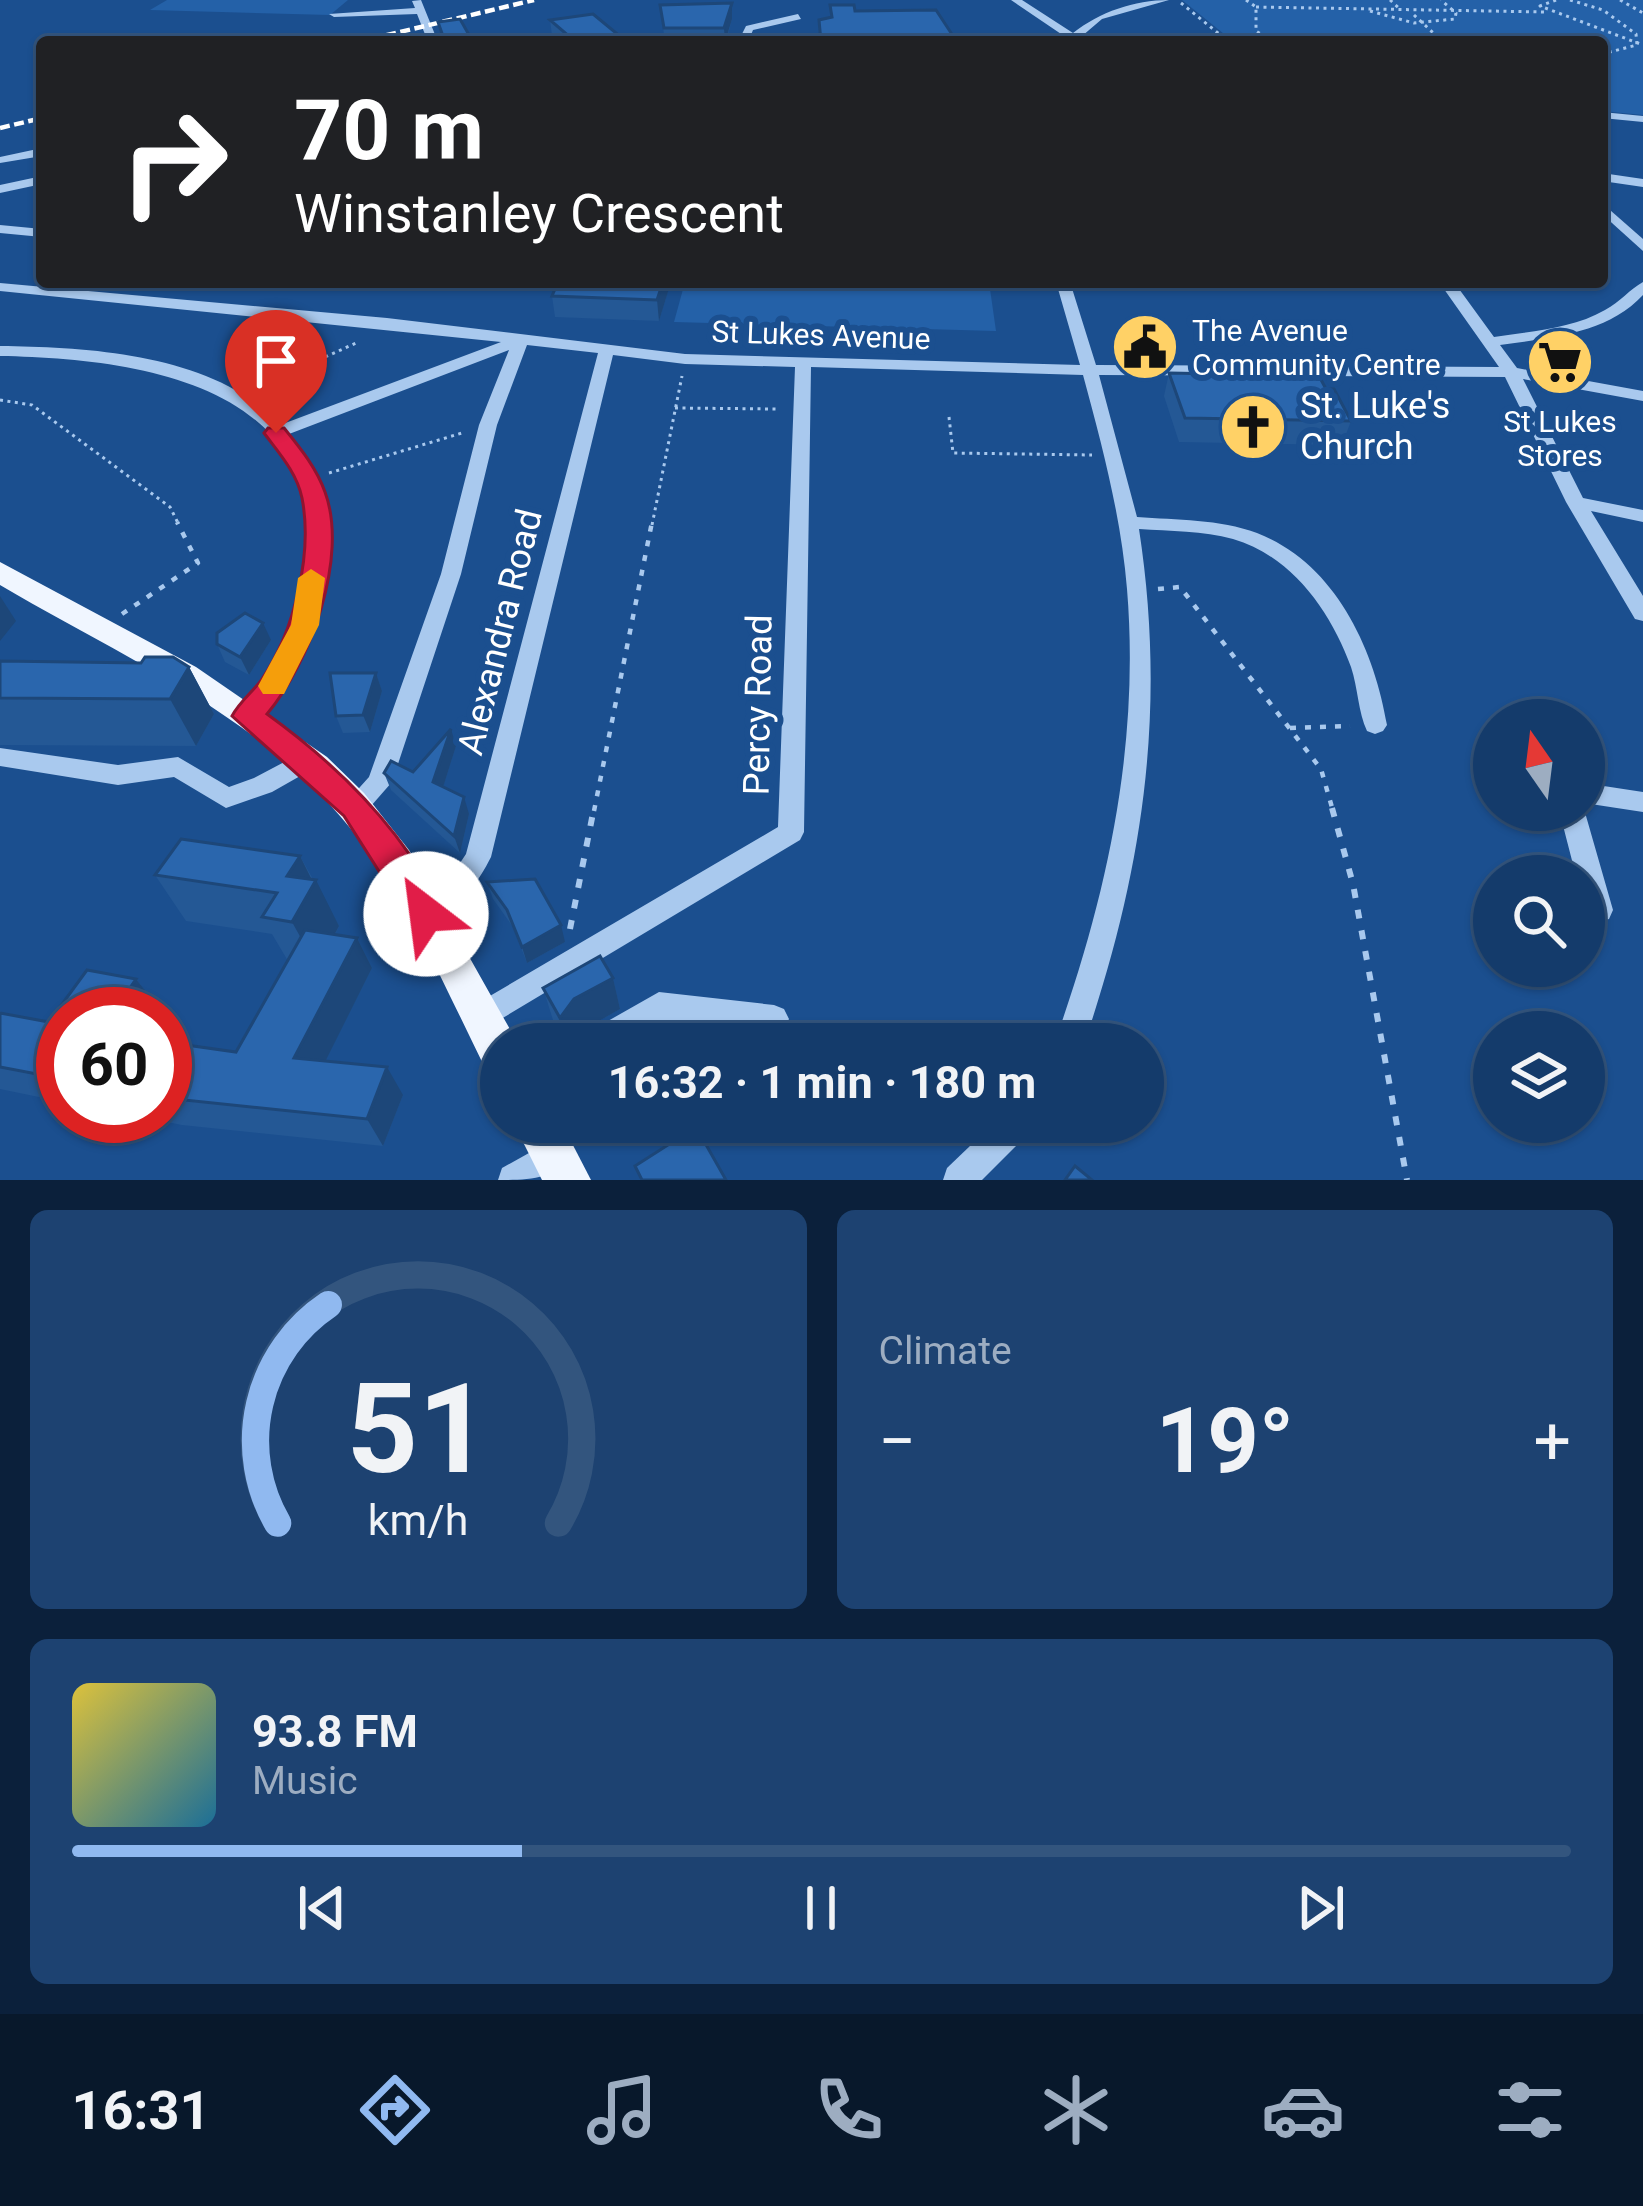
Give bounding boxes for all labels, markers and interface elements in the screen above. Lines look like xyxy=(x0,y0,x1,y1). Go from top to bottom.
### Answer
text: 70 m xyxy=(294,81,484,180)
icon: right xyxy=(96,84,252,240)
text: Winstanley Crescent xyxy=(294,182,784,245)
pin xyxy=(225,310,327,433)
public building icon: The Avenue Community Centre xyxy=(1110,312,1180,382)
place label: The Avenue Community Centre xyxy=(1192,313,1441,382)
street label: St Lukes Avenue xyxy=(711,314,931,356)
supermarket icon: St Lukes Stores xyxy=(1525,327,1595,397)
icon: arrive xyxy=(243,328,309,394)
place label: St. Luke's Church xyxy=(1300,385,1450,468)
church icon: St. Luke's Church xyxy=(1218,392,1288,462)
place label: St Lukes Stores xyxy=(1503,404,1617,473)
street label: Alexandra Road xyxy=(449,505,551,759)
street label: Percy Road xyxy=(735,614,781,796)
north arrow xyxy=(1473,699,1605,831)
map controls xyxy=(1473,699,1605,1143)
position arrow xyxy=(363,851,489,977)
button: search xyxy=(1473,855,1605,987)
speed limit sign: 60 xyxy=(36,987,192,1143)
button: layers xyxy=(1473,1011,1605,1143)
text: 16:32 · 1 min · 180 m xyxy=(608,1056,1036,1109)
text: Climate xyxy=(879,1328,1012,1374)
text: 51 xyxy=(347,1356,490,1502)
text: 19° xyxy=(1156,1389,1294,1494)
text: − xyxy=(879,1403,916,1480)
text: + xyxy=(1534,1403,1571,1480)
text: km/h xyxy=(368,1494,469,1544)
text: 93.8 FM xyxy=(252,1705,418,1758)
text: Music xyxy=(252,1758,358,1804)
icon: previous xyxy=(289,1875,355,1941)
icon: pause xyxy=(788,1875,854,1941)
icon: next xyxy=(1288,1875,1354,1941)
icon: directions xyxy=(353,2068,437,2152)
icon: music xyxy=(580,2068,664,2152)
icon: phone xyxy=(807,2068,891,2152)
icon: climate xyxy=(1034,2068,1118,2152)
icon: car xyxy=(1261,2068,1345,2152)
icon: filters xyxy=(1488,2068,1572,2152)
text: 16:31 xyxy=(71,2079,211,2142)

